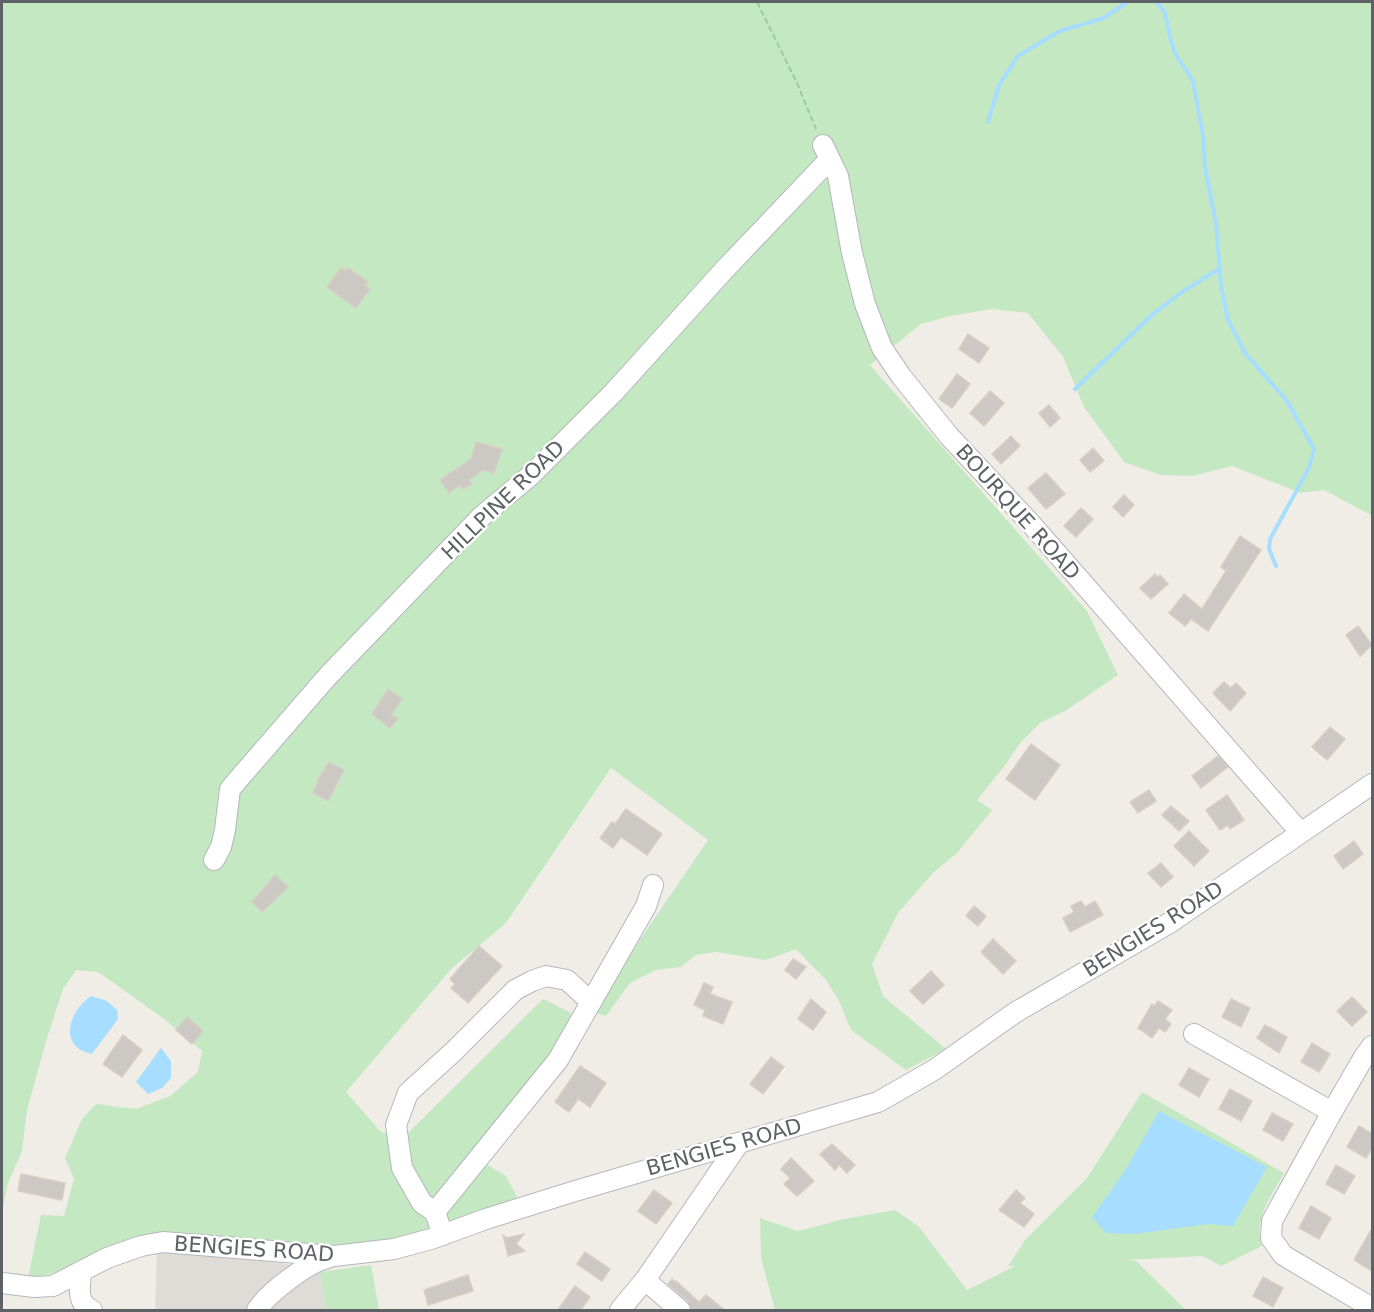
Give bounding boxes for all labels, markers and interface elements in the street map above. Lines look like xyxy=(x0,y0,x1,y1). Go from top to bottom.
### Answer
street label: HILLPINE ROAD xyxy=(437,435,569,565)
street label: BOURQUE ROAD xyxy=(951,439,1085,585)
street label: BENGIES ROAD xyxy=(1079,876,1227,982)
street label: BENGIES ROAD xyxy=(644,1113,804,1181)
street label: BENGIES ROAD xyxy=(173,1231,335,1267)

